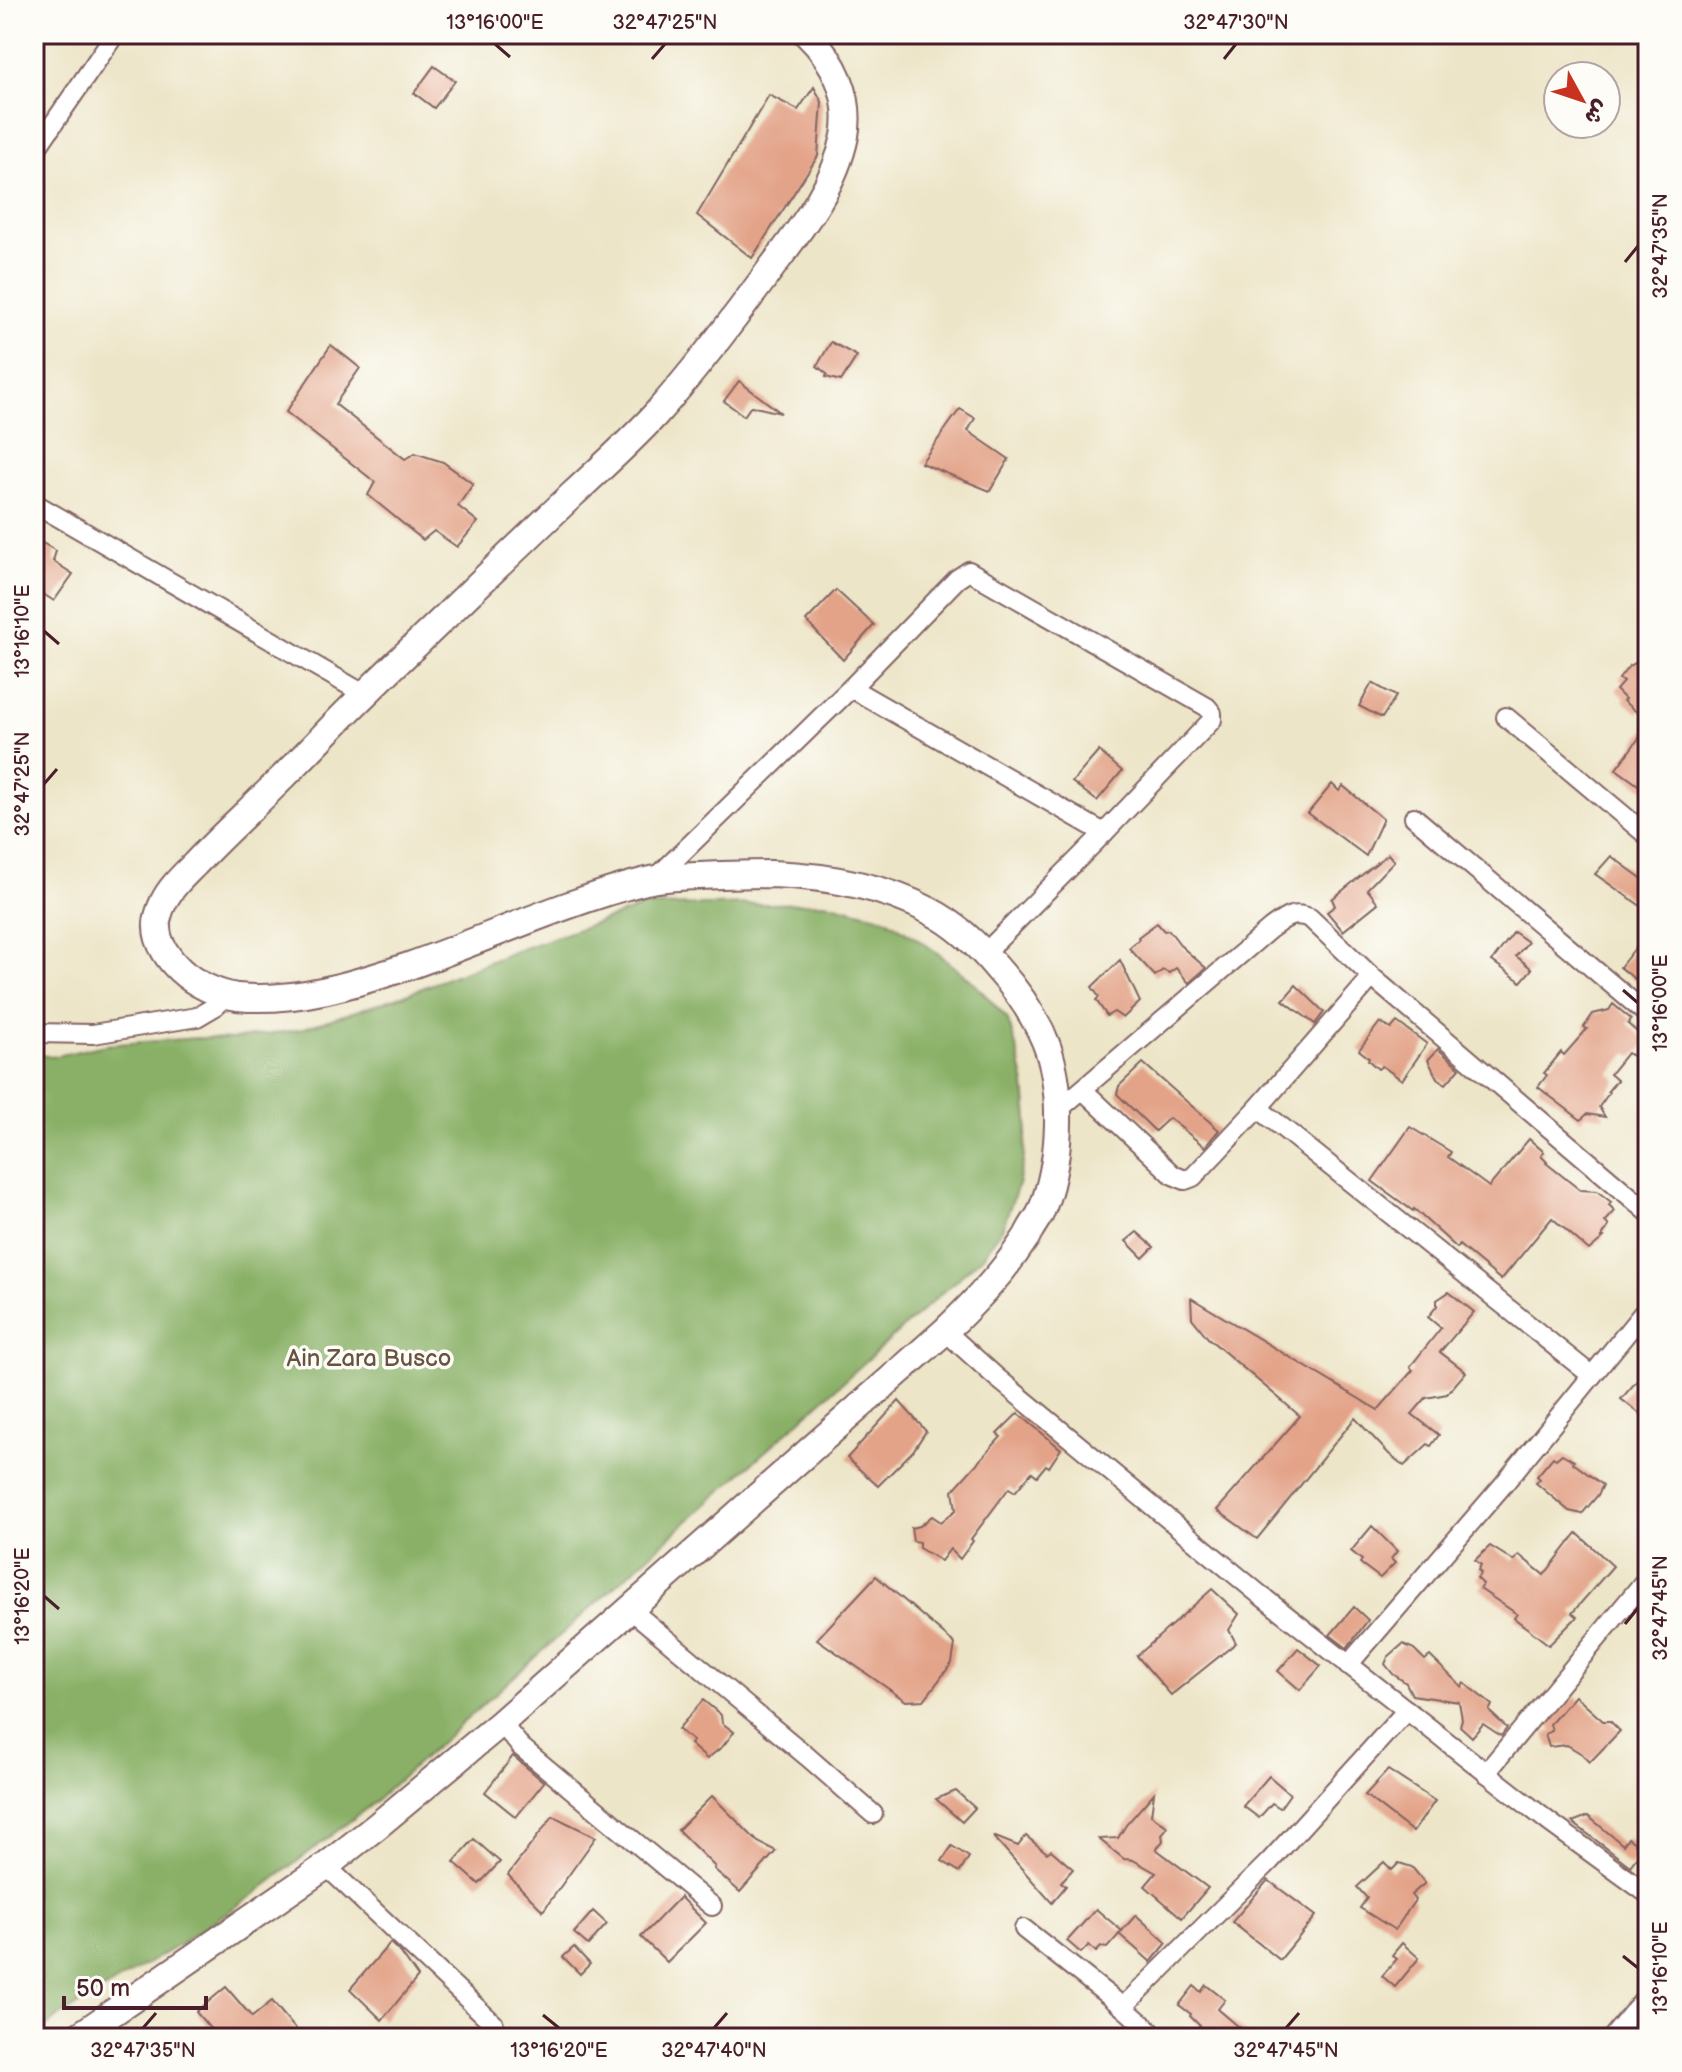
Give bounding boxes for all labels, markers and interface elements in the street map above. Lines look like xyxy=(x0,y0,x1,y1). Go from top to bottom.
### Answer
text: 13°16'00"E xyxy=(446,11,544,35)
text: 32°47'25"N xyxy=(613,11,717,35)
text: 32°47'30"N xyxy=(1183,11,1289,35)
north arrow xyxy=(1542,60,1622,140)
text: ش xyxy=(1578,94,1614,130)
text: 32°47'35"N xyxy=(1649,193,1673,299)
text: 13°16'10"E xyxy=(11,584,35,678)
text: 32°47'25"N xyxy=(11,732,35,836)
text: 13°16'00"E xyxy=(1649,954,1673,1052)
park label: Ain Zara Busco xyxy=(287,1344,451,1373)
text: 13°16'20"E xyxy=(11,1547,35,1645)
text: 32°47'45"N xyxy=(1649,1555,1673,1661)
text: 13°16'10"E xyxy=(1649,1921,1673,2015)
scale bar xyxy=(64,1960,206,2010)
text: 50 m xyxy=(76,1974,130,2003)
text: 32°47'35"N xyxy=(90,2039,196,2063)
text: 13°16'20"E xyxy=(510,2039,608,2063)
text: 32°47'40"N xyxy=(661,2039,767,2063)
text: 32°47'45"N xyxy=(1233,2039,1339,2063)

